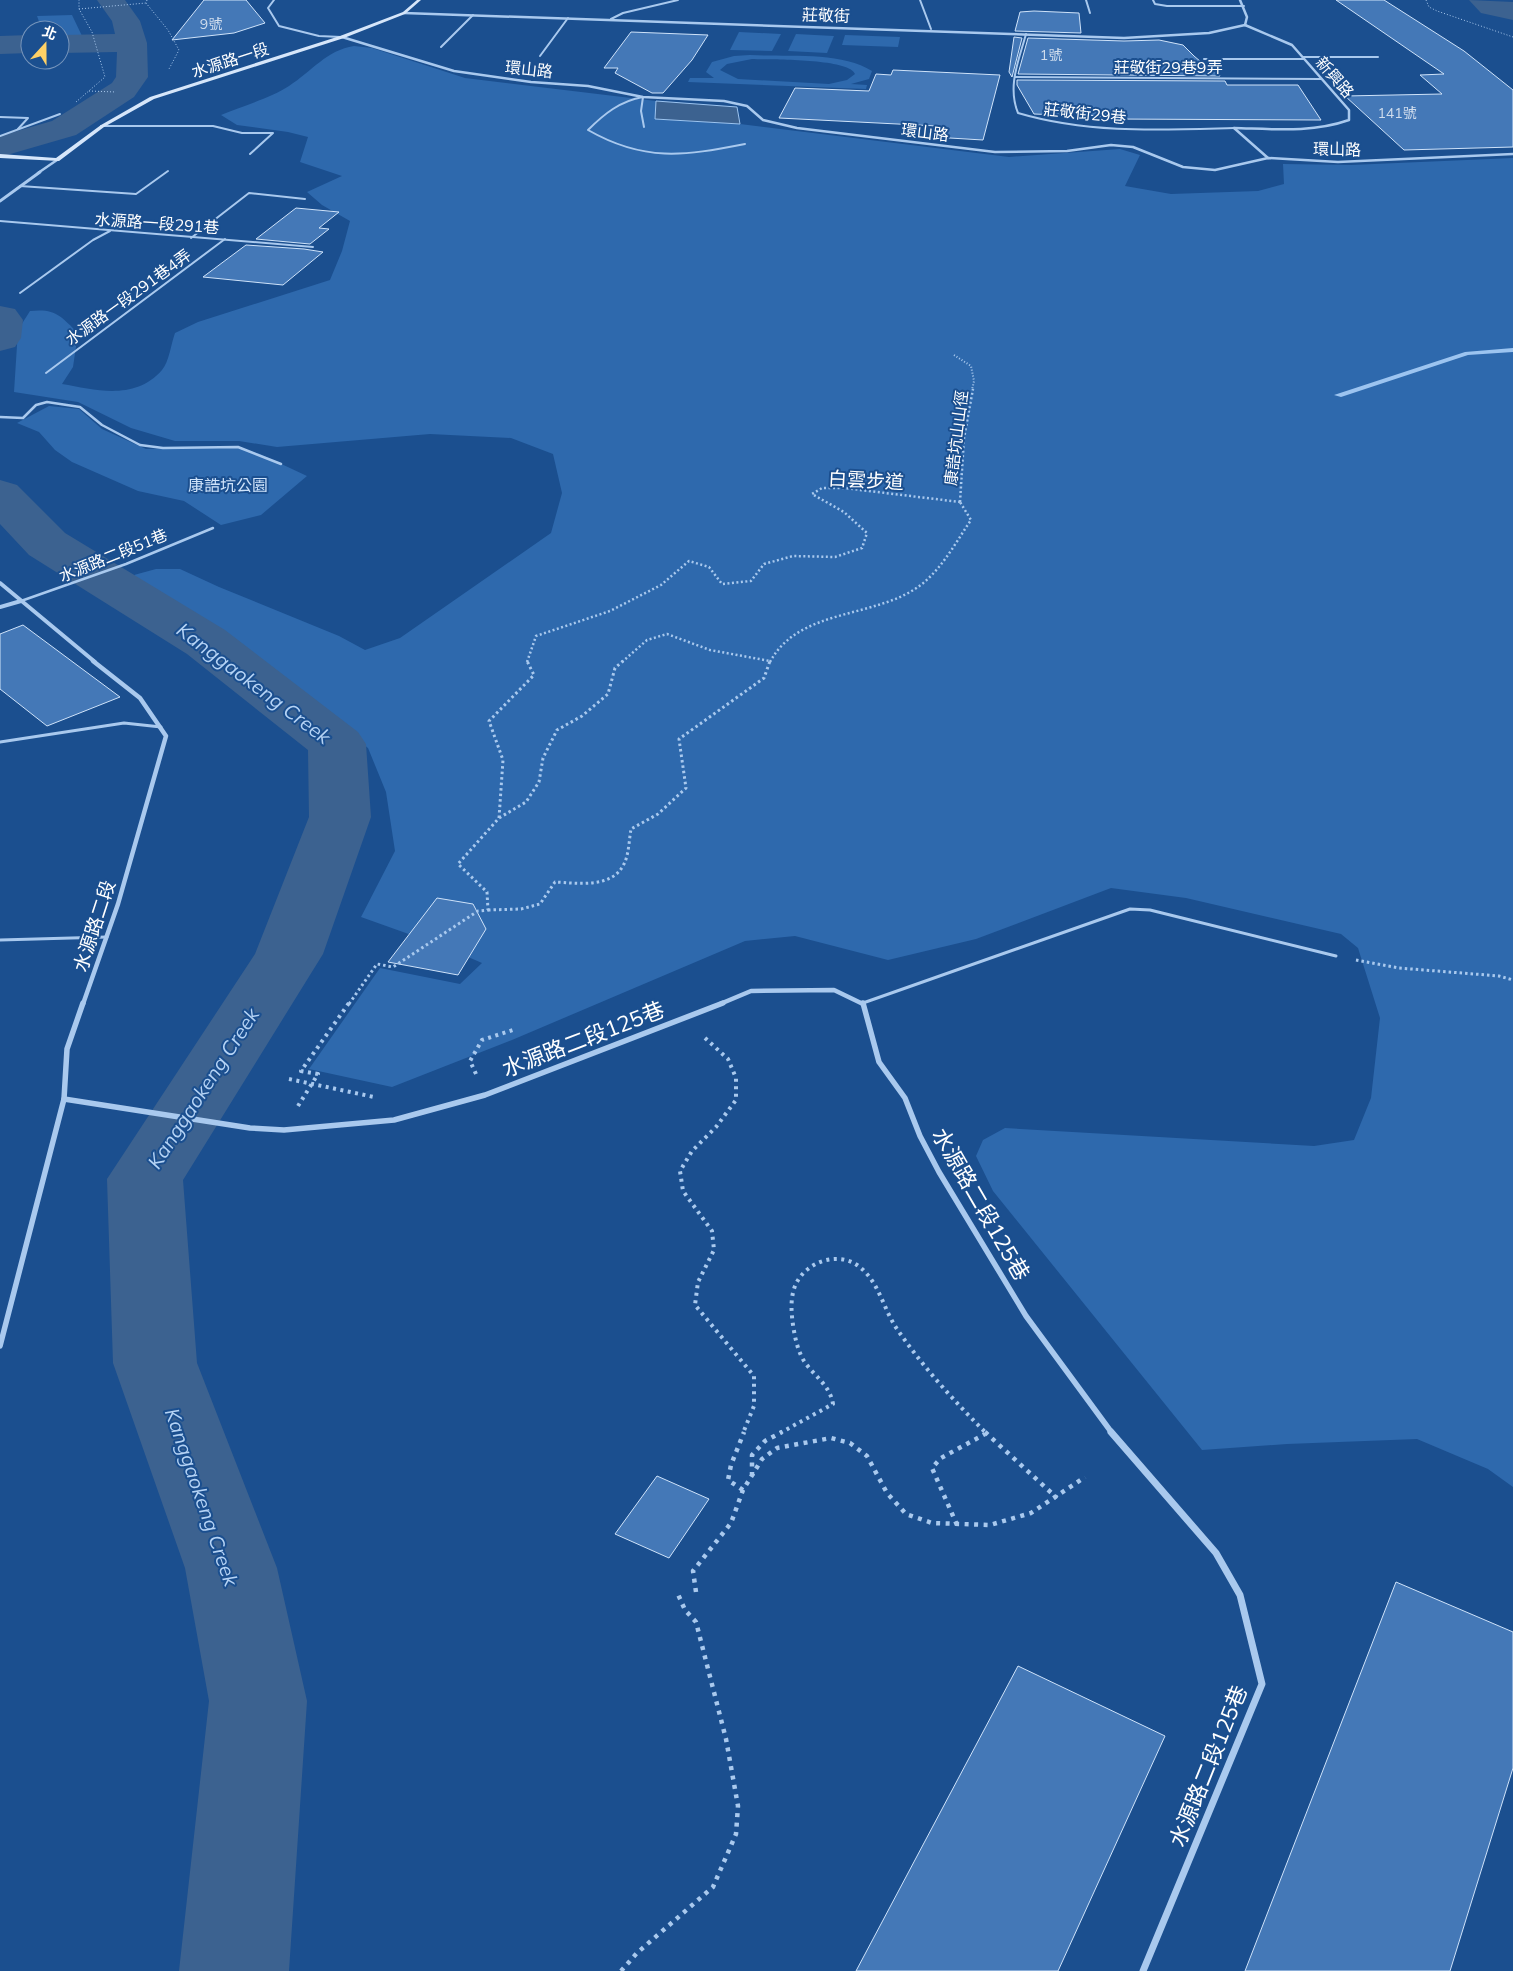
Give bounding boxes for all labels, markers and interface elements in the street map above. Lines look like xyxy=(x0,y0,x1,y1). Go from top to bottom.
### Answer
street label: 莊敬街 xyxy=(802,4,850,26)
house number: 9號 xyxy=(200,15,222,33)
north arrow xyxy=(20,20,70,70)
text: 北 xyxy=(40,22,59,44)
street label: 水源路一段 xyxy=(189,38,271,82)
house number: 1號 xyxy=(1040,46,1062,64)
street label: 新興路 xyxy=(1312,52,1358,102)
street label: 環山路 xyxy=(504,57,554,81)
street label: 莊敬街29巷9弄 xyxy=(1114,57,1222,77)
street label: 莊敬街29巷 xyxy=(1043,99,1127,127)
house number: 141號 xyxy=(1377,104,1417,122)
street label: 環山路 xyxy=(900,119,950,145)
street label: 環山路 xyxy=(1313,139,1361,159)
street label: 水源路一段291巷 xyxy=(94,209,220,237)
street label: 水源路一段291巷4弄 xyxy=(61,245,195,349)
street label: 康誥坑山山徑 xyxy=(940,389,972,487)
street label: 白雲步道 xyxy=(827,466,905,494)
park label: 康誥坑公園 xyxy=(188,475,268,495)
street label: 水源路二段51巷 xyxy=(56,524,170,586)
water label: Kanggaokeng Creek xyxy=(172,617,337,750)
street label: 水源路二段 xyxy=(68,877,120,975)
street label: 水源路二段125巷 xyxy=(498,995,668,1083)
water label: Kanggaokeng Creek xyxy=(142,1002,265,1173)
street label: 水源路二段125巷 xyxy=(926,1123,1036,1285)
water label: Kanggaokeng Creek xyxy=(160,1405,244,1590)
street label: 水源路二段125巷 xyxy=(1163,1681,1253,1851)

